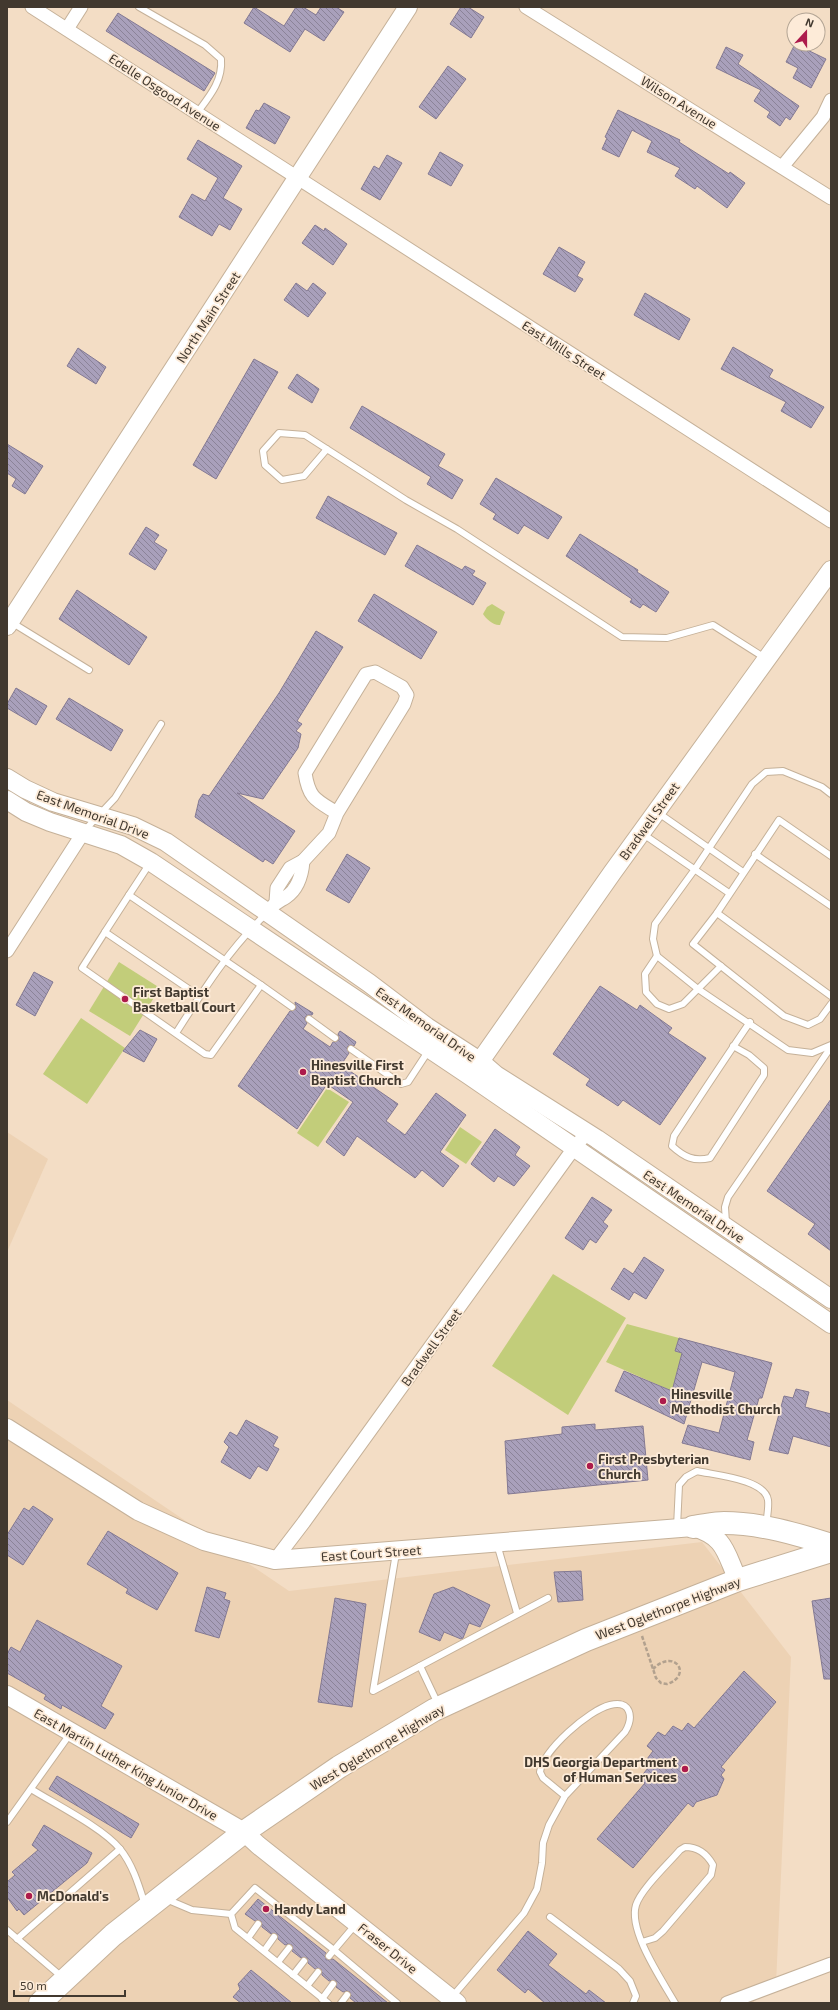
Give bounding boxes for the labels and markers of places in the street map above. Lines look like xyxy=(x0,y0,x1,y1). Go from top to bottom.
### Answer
place label: First Baptist Basketball Court xyxy=(133,984,236,1015)
marker: First Baptist Basketball Court xyxy=(120,994,130,1004)
place label: Hinesville First Baptist Church xyxy=(311,1057,404,1088)
marker: Hinesville First Baptist Church xyxy=(298,1067,308,1077)
place label: Hinesville Methodist Church xyxy=(671,1386,781,1417)
marker: Hinesville Methodist Church xyxy=(658,1396,668,1406)
place label: First Presbyterian Church xyxy=(598,1451,709,1482)
marker: First Presbyterian Church xyxy=(585,1461,595,1471)
place label: DHS Georgia Department of Human Services xyxy=(524,1754,678,1785)
marker: DHS Georgia Department of Human Services xyxy=(680,1764,690,1774)
place label: McDonald's xyxy=(37,1888,109,1904)
marker: McDonald's xyxy=(24,1891,34,1901)
place label: Handy Land xyxy=(274,1901,346,1917)
marker: Handy Land xyxy=(261,1904,271,1914)

